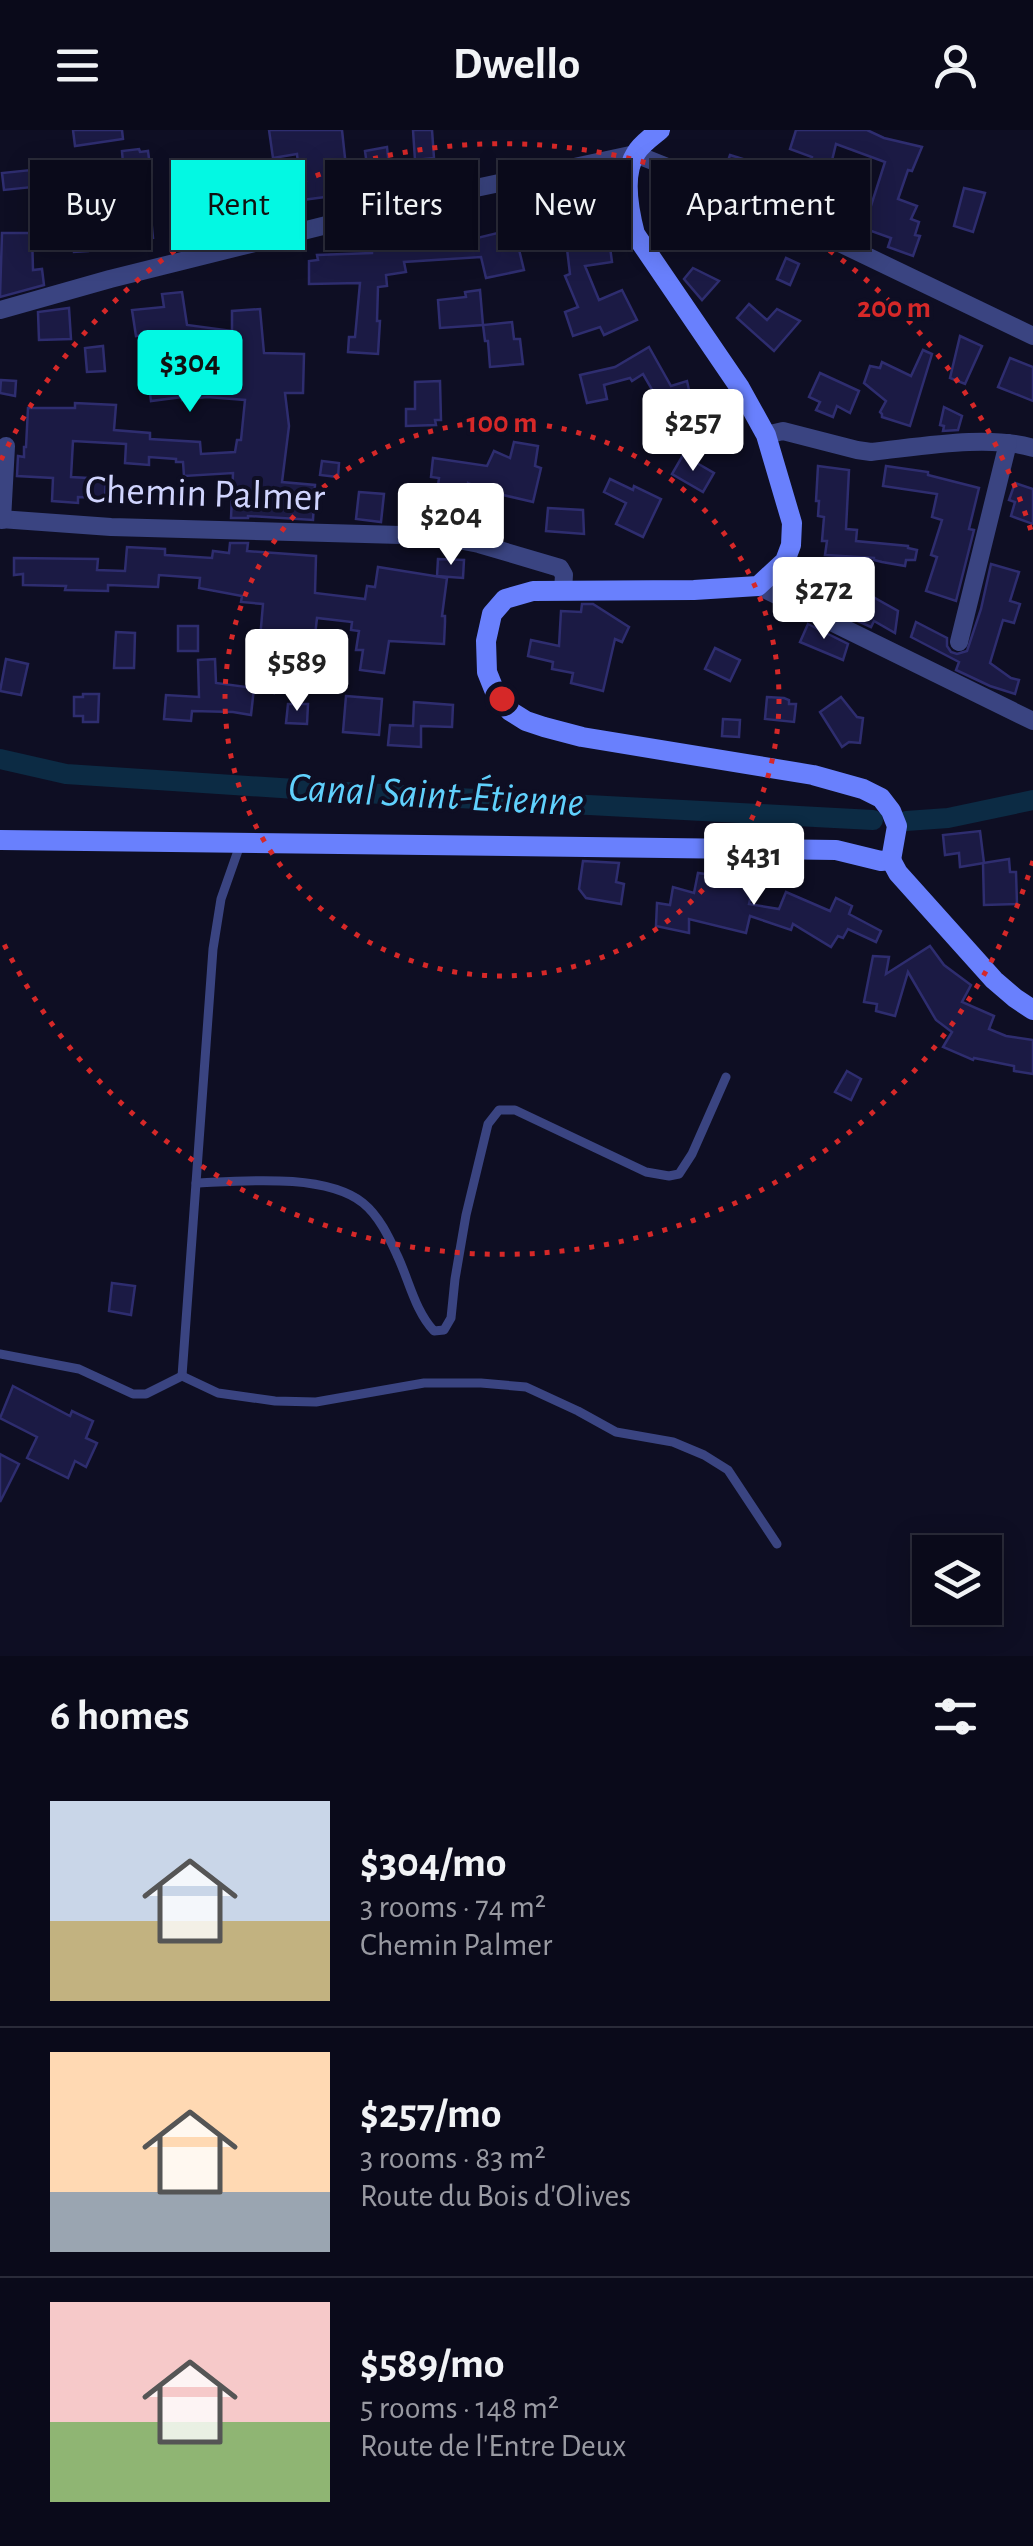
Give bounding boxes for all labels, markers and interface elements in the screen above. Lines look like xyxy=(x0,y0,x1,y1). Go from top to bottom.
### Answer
icon: menu xyxy=(50,38,105,93)
icon: person xyxy=(928,38,983,93)
text: Dwello xyxy=(453,42,580,87)
chip: Buy xyxy=(30,160,151,250)
chip: Rent xyxy=(171,160,305,250)
chip: Filters xyxy=(325,160,478,250)
chip: New xyxy=(498,160,631,250)
chip: Apartment xyxy=(651,160,870,250)
text: 200 m xyxy=(857,293,931,323)
pin: $304 xyxy=(131,330,249,415)
text: $304 xyxy=(160,346,220,378)
pin: $257 xyxy=(634,389,752,474)
text: $257 xyxy=(664,405,722,437)
text: 100 m xyxy=(467,408,537,438)
street label: Chemin Palmer xyxy=(84,470,326,518)
pin: $204 xyxy=(392,483,510,568)
text: $204 xyxy=(420,499,482,531)
pin: $272 xyxy=(765,557,883,642)
text: $272 xyxy=(795,573,853,605)
pin: $589 xyxy=(238,629,356,714)
text: $589 xyxy=(267,645,327,677)
centre of rings xyxy=(484,681,520,717)
water label: Canal Saint-Étienne xyxy=(287,763,585,824)
pin: $431 xyxy=(695,823,813,908)
text: $431 xyxy=(726,839,782,871)
map controls xyxy=(912,1535,1002,1625)
button: layers xyxy=(912,1535,1002,1625)
icon: filters xyxy=(928,1689,983,1744)
text: 6 homes xyxy=(50,1695,189,1737)
icon: home xyxy=(130,1841,250,1961)
text: $304/mo xyxy=(360,1842,507,1884)
text: 3 rooms · 74 m² xyxy=(360,1891,546,1923)
text: Chemin Palmer xyxy=(360,1929,552,1961)
icon: home xyxy=(130,2092,250,2212)
text: $257/mo xyxy=(360,2093,502,2135)
text: 3 rooms · 83 m² xyxy=(360,2142,546,2174)
text: Route du Bois d'Olives xyxy=(360,2180,631,2212)
icon: home xyxy=(130,2342,250,2462)
text: $589/mo xyxy=(360,2343,505,2385)
text: 5 rooms · 148 m² xyxy=(360,2392,559,2424)
text: Route de l'Entre Deux xyxy=(360,2430,626,2462)

